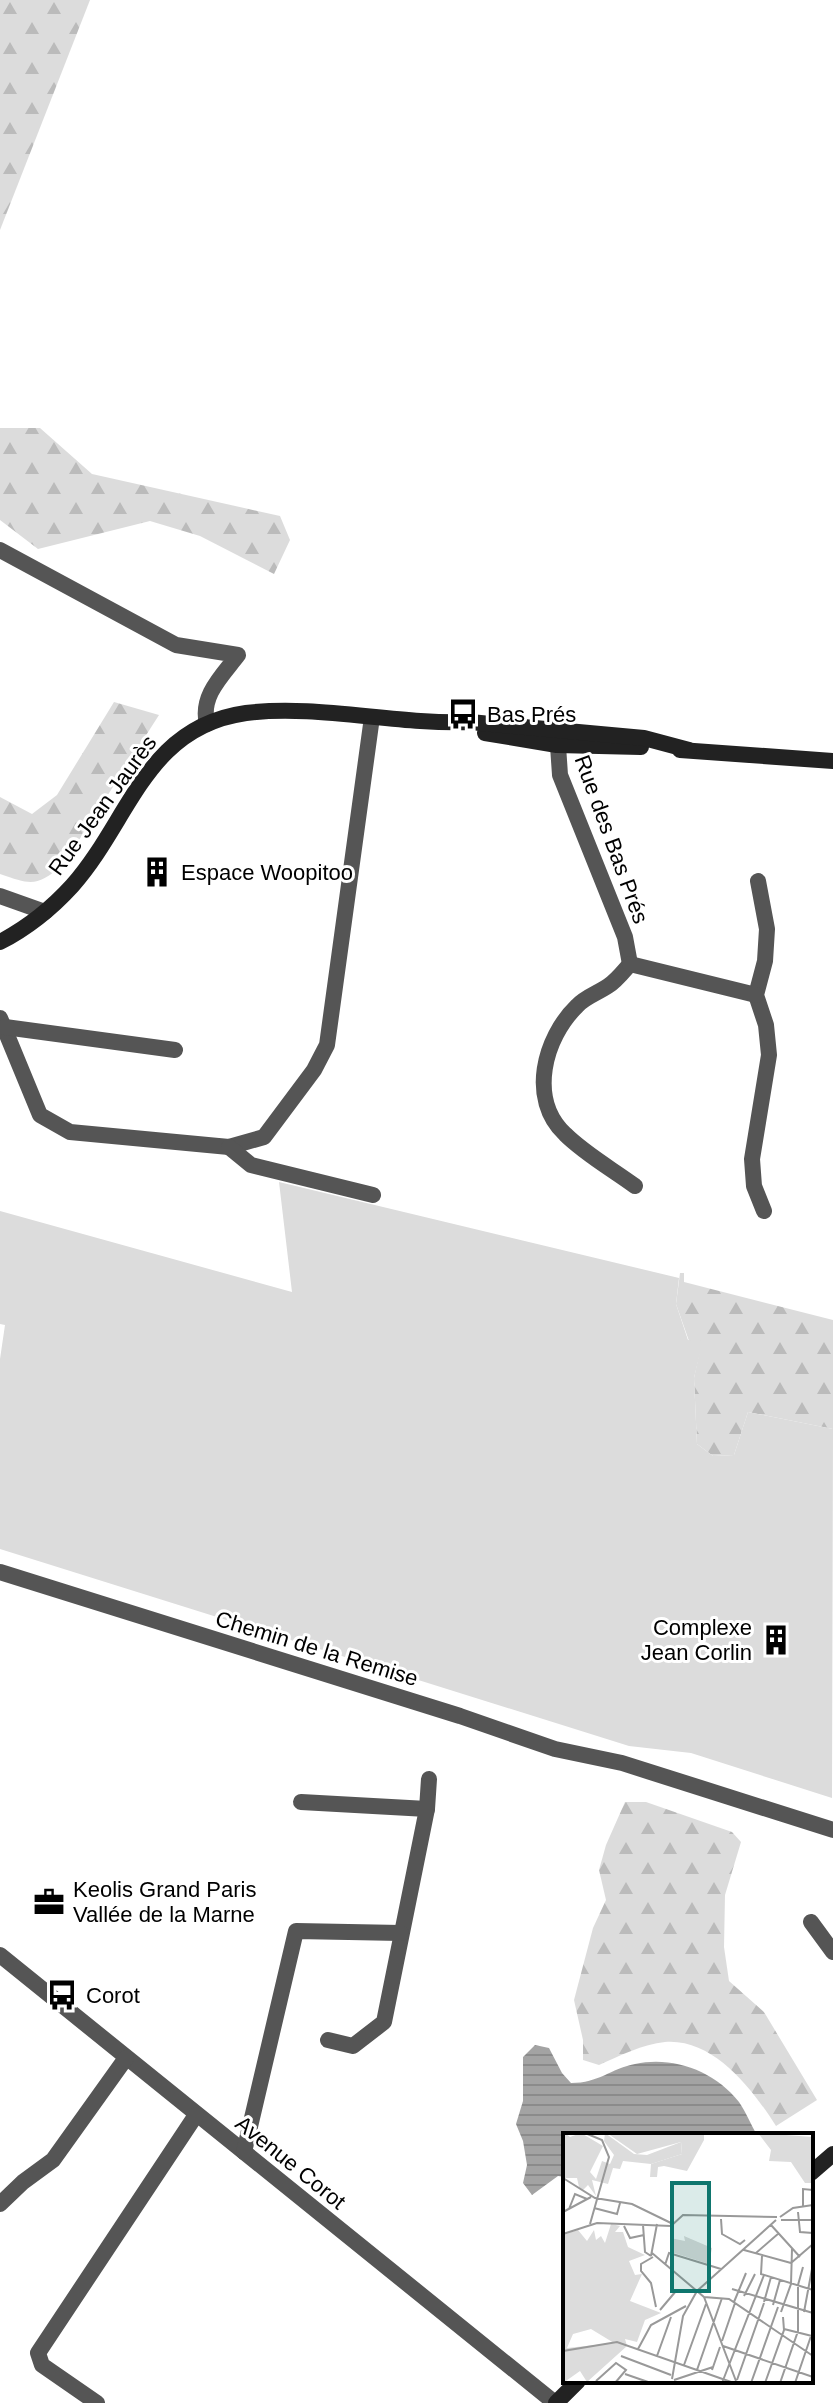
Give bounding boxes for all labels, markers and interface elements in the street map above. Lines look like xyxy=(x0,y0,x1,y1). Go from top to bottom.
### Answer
bus stop icon: Bas Prés xyxy=(446,697,480,731)
place label: Bas Prés xyxy=(487,702,576,727)
street label: Rue Jean Jaurès xyxy=(43,731,161,880)
street label: Rue des Bas Prés xyxy=(569,752,654,927)
building icon: Espace Woopitoo xyxy=(140,855,174,889)
place label: Espace Woopitoo xyxy=(181,860,353,885)
street label: Chemin de la Remise xyxy=(213,1606,421,1691)
place label: Complexe Jean Corlin xyxy=(641,1615,752,1665)
building icon: Complexe Jean Corlin xyxy=(759,1623,793,1657)
place label: Keolis Grand Paris Vallée de la Marne xyxy=(73,1877,256,1927)
office icon: Keolis Grand Paris Vallée de la Marne xyxy=(32,1885,66,1919)
bus stop icon: Corot xyxy=(45,1978,79,2012)
place label: Corot xyxy=(86,1983,140,2008)
street label: Avenue Corot xyxy=(231,2110,351,2214)
inset map xyxy=(563,2133,813,2383)

